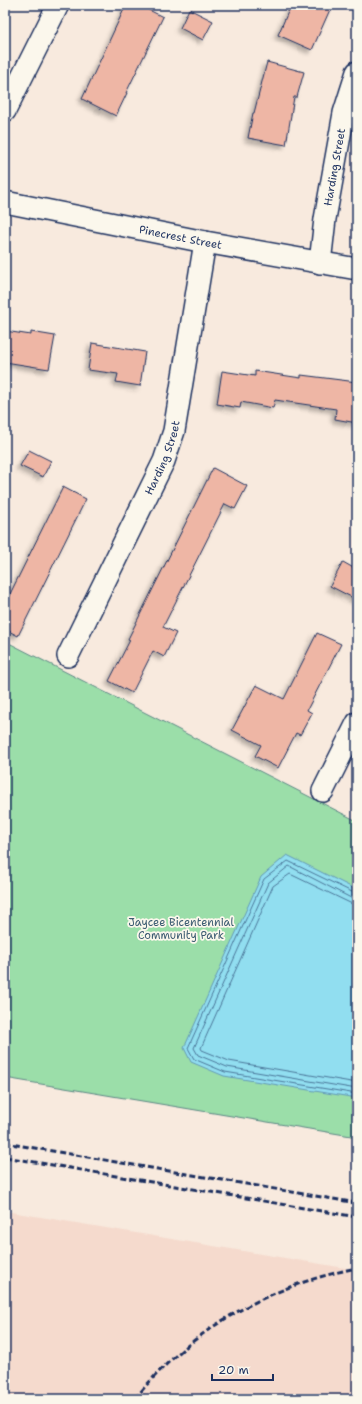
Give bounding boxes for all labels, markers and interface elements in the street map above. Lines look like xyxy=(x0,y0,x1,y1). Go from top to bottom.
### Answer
street label: Harding Street xyxy=(320,127,349,207)
street label: Pinecrest Street xyxy=(138,222,223,253)
street label: Harding Street xyxy=(141,419,184,498)
park label: Jaycee Bicentennial Community Park xyxy=(128,915,234,943)
scale bar xyxy=(212,1356,273,1382)
text: 20 m xyxy=(218,1362,249,1378)

